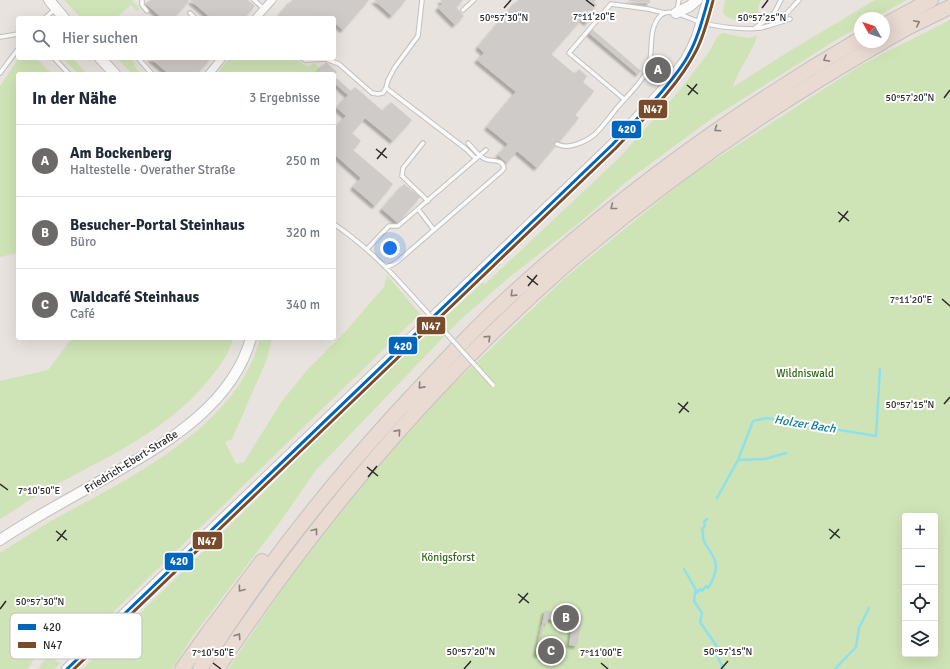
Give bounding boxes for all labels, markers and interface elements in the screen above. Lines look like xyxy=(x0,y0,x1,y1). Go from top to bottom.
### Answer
text: 7°11'20"E xyxy=(573,11,615,23)
text: 50°57'30"N xyxy=(480,12,528,24)
text: 50°57'25"N xyxy=(738,12,786,24)
north arrow xyxy=(854,12,890,48)
search box xyxy=(16,16,336,60)
one-way arrow xyxy=(912,20,920,28)
icon: search xyxy=(30,27,52,49)
text: Hier suchen xyxy=(62,29,138,47)
one-way arrow xyxy=(823,54,830,61)
pin: A xyxy=(645,55,671,85)
text: In der Nähe xyxy=(32,88,117,109)
text: 3 Ergebnisse xyxy=(249,90,320,106)
text: 50°57'20"N xyxy=(886,92,934,104)
line badge: N47 xyxy=(638,99,668,119)
text: N47 xyxy=(643,103,663,116)
line badge: 420 xyxy=(611,120,642,139)
text: 420 xyxy=(618,123,636,136)
one-way arrow xyxy=(714,124,721,132)
text: Am Bockenberg xyxy=(70,144,172,162)
text: A xyxy=(41,153,49,169)
text: 250 m xyxy=(286,153,320,169)
text: Haltestelle · Overather Straße xyxy=(70,162,236,178)
one-way arrow xyxy=(611,202,618,209)
text: Besucher-Portal Steinhaus xyxy=(70,216,245,234)
text: B xyxy=(41,225,49,241)
text: 320 m xyxy=(286,225,320,241)
text: Büro xyxy=(70,234,96,250)
your location xyxy=(380,238,400,258)
text: Waldcafé Steinhaus xyxy=(70,288,199,306)
one-way arrow xyxy=(510,289,518,297)
text: 7°11'20"E xyxy=(890,294,932,306)
text: C xyxy=(41,297,49,313)
text: 340 m xyxy=(286,297,320,313)
text: Café xyxy=(70,306,95,322)
line badge: N47 xyxy=(416,316,446,335)
text: N47 xyxy=(421,320,441,333)
one-way arrow xyxy=(483,335,491,342)
line badge: 420 xyxy=(388,336,418,355)
text: 420 xyxy=(394,340,412,353)
park label: Wildniswald xyxy=(776,367,834,380)
one-way arrow xyxy=(418,381,426,389)
text: 50°57'15"N xyxy=(886,399,934,411)
water label: Holzer Bach xyxy=(773,412,837,437)
street label: Friedrich-Ebert-Straße xyxy=(82,427,180,495)
one-way arrow xyxy=(394,429,401,437)
text: 7°10'50"E xyxy=(18,485,60,497)
map controls xyxy=(902,513,938,657)
button: + xyxy=(902,513,938,549)
one-way arrow xyxy=(310,529,317,536)
line badge: N47 xyxy=(192,531,223,550)
text: N47 xyxy=(197,535,217,548)
button: − xyxy=(902,549,938,585)
park label: Königsforst xyxy=(421,551,475,564)
line badge: 420 xyxy=(164,552,194,571)
text: 420 xyxy=(170,555,188,568)
one-way arrow xyxy=(239,584,246,591)
button: locate xyxy=(902,585,938,621)
text: 50°57'30"N xyxy=(16,596,64,608)
pin: B xyxy=(553,603,579,633)
legend xyxy=(10,613,142,659)
text: 420 xyxy=(43,621,61,634)
button: layers xyxy=(902,621,938,657)
one-way arrow xyxy=(234,634,241,641)
pin: C xyxy=(538,636,564,666)
text: N47 xyxy=(43,639,62,652)
text: 50°57'20"N xyxy=(447,646,495,658)
text: 50°57'15"N xyxy=(704,646,752,658)
text: 7°10'50"E xyxy=(192,647,234,659)
text: 7°11'00"E xyxy=(580,647,622,659)

